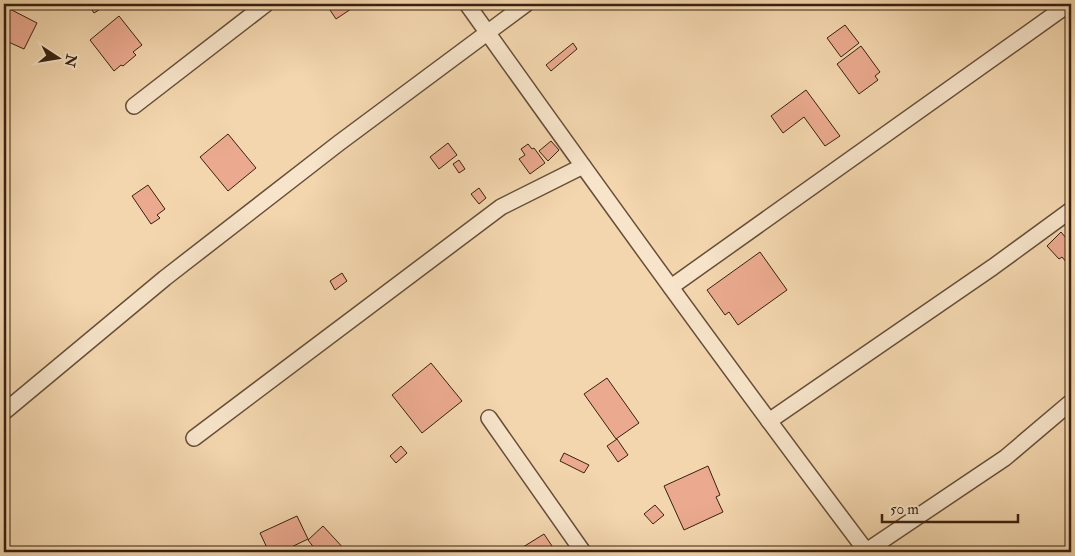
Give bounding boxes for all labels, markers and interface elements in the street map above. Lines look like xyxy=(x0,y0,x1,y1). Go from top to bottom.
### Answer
north arrow xyxy=(32,32,82,82)
text: N xyxy=(61,52,80,69)
scale bar xyxy=(882,491,1019,523)
text: 50 m xyxy=(890,500,919,519)

